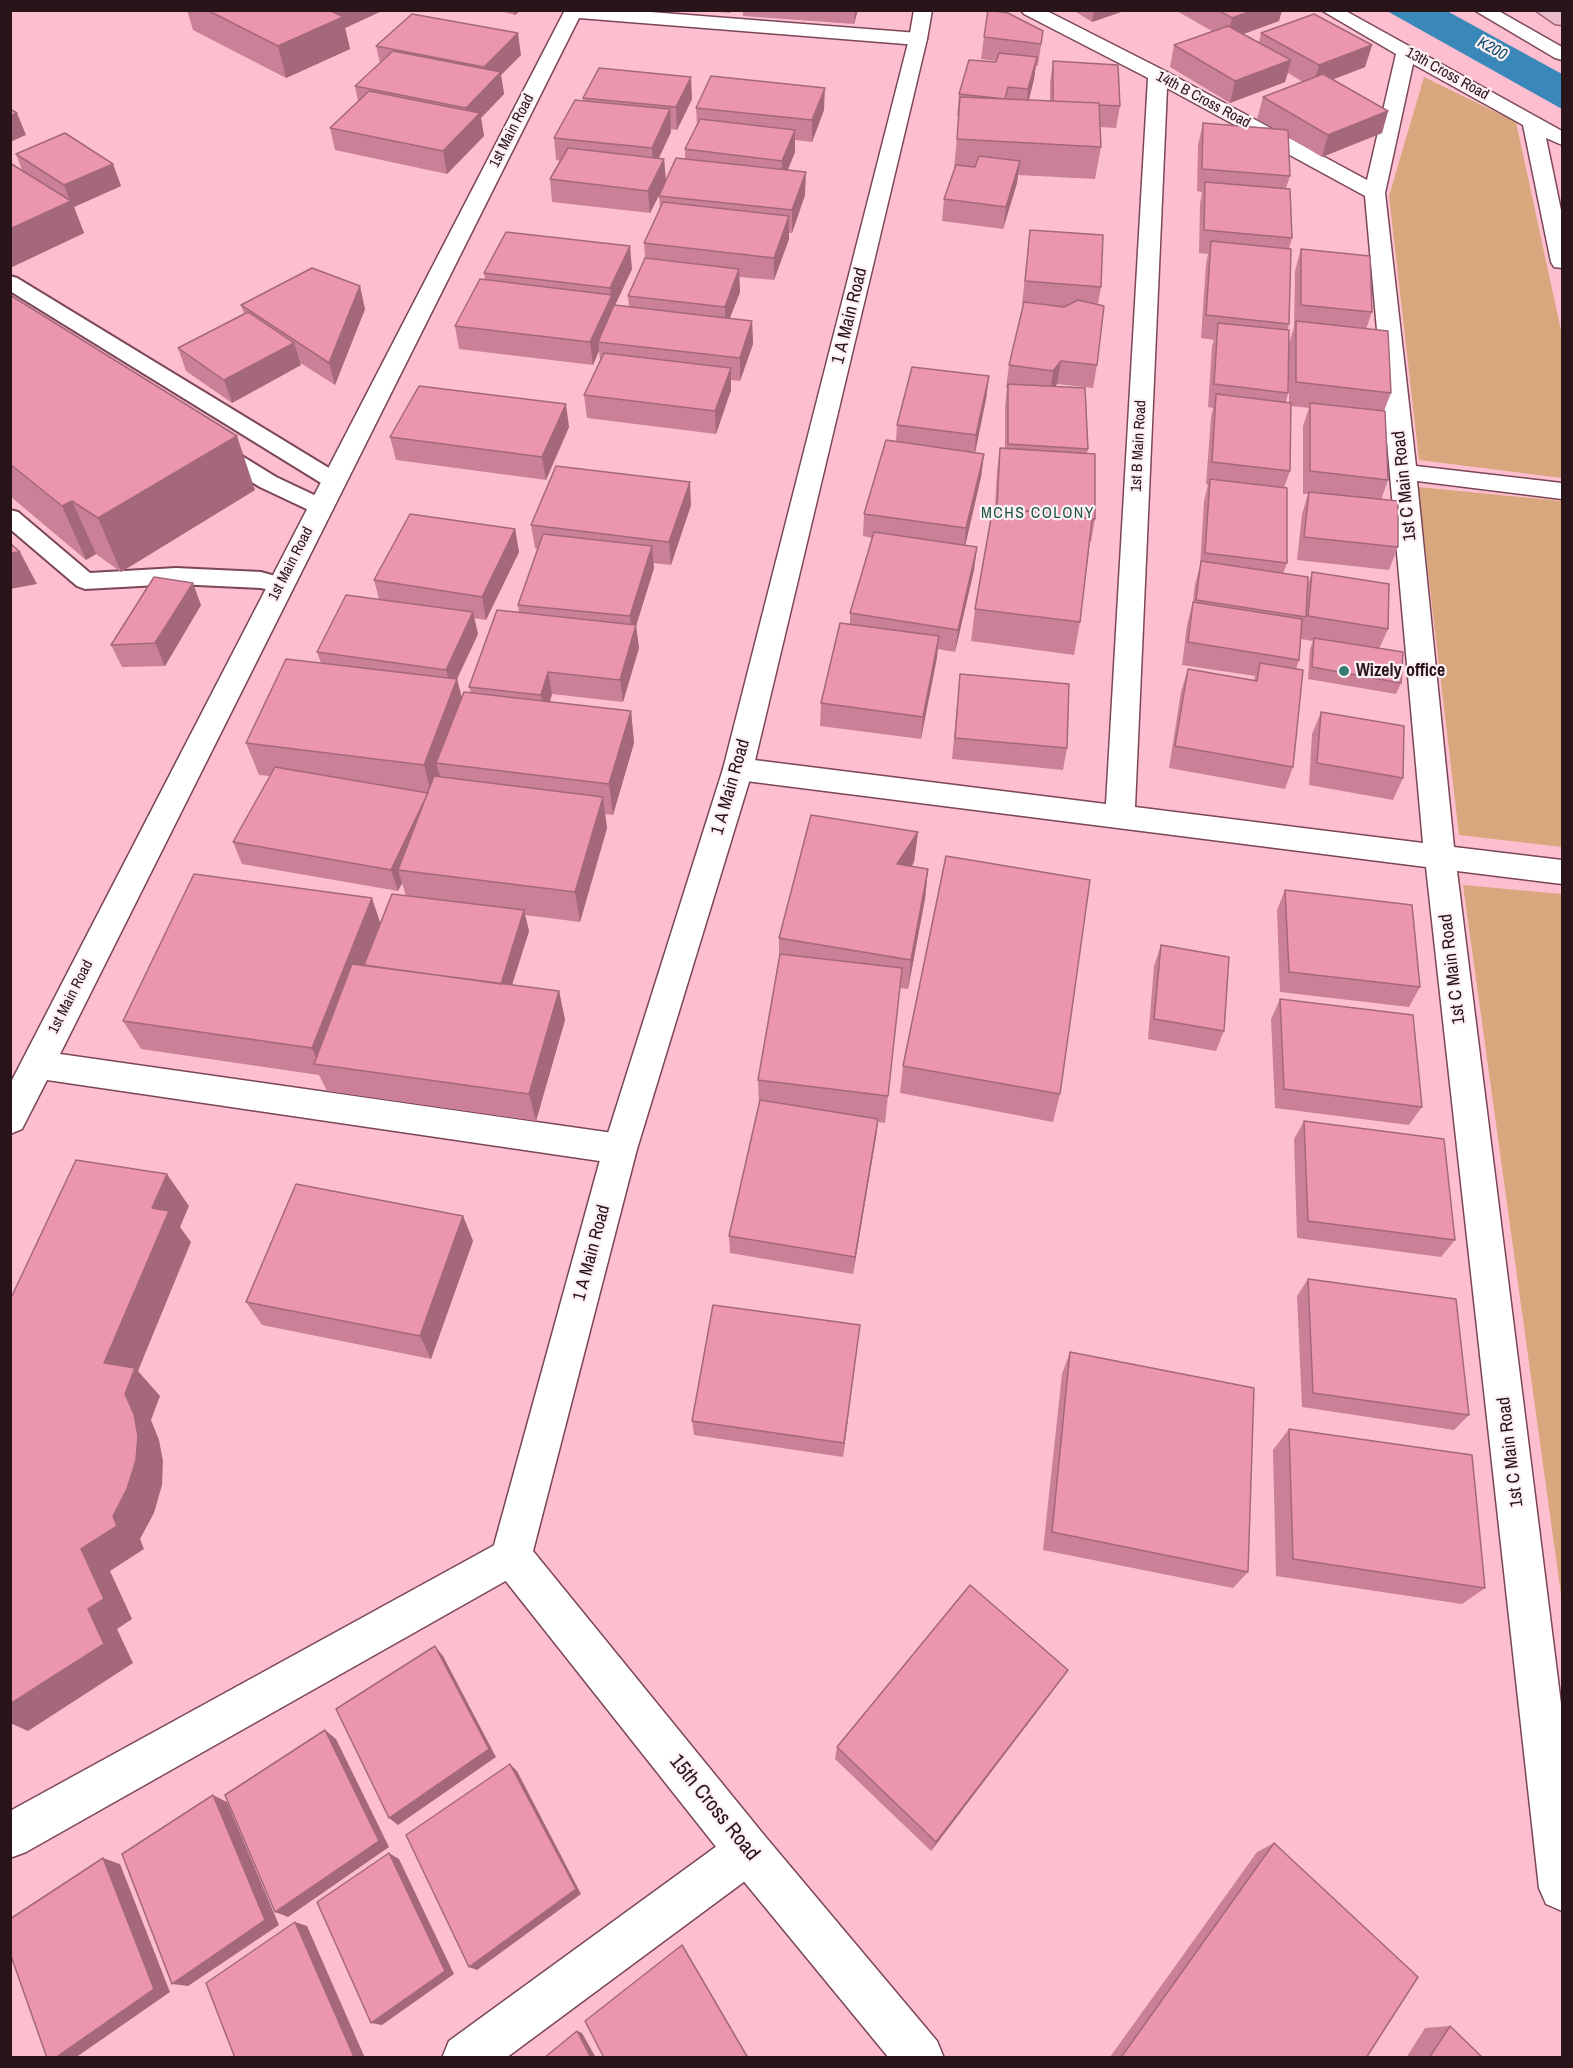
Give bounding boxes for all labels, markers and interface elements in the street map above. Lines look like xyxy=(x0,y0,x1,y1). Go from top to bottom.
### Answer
water label: K200 xyxy=(1474,33,1510,65)
street label: 13th Cross Road xyxy=(1402,44,1492,104)
street label: 14th B Cross Road xyxy=(1153,68,1253,132)
street label: 1st Main Road xyxy=(486,91,538,171)
street label: 1 A Main Road xyxy=(828,266,872,366)
street label: 1st B Main Road xyxy=(1128,400,1150,492)
street label: 1st C Main Road xyxy=(1388,430,1422,542)
district label: MCHS COLONY xyxy=(981,504,1095,524)
street label: 1st Main Road xyxy=(265,524,317,604)
place label: Wizely office xyxy=(1356,660,1445,682)
marker: Wizely office xyxy=(1337,664,1351,678)
street label: 1 A Main Road xyxy=(707,737,755,837)
street label: 1st C Main Road xyxy=(1436,913,1470,1025)
street label: 1st Main Road xyxy=(45,957,97,1037)
street label: 1 A Main Road xyxy=(569,1203,615,1303)
street label: 1st C Main Road xyxy=(1494,1396,1528,1508)
street label: 15th Cross Road xyxy=(664,1750,764,1866)

